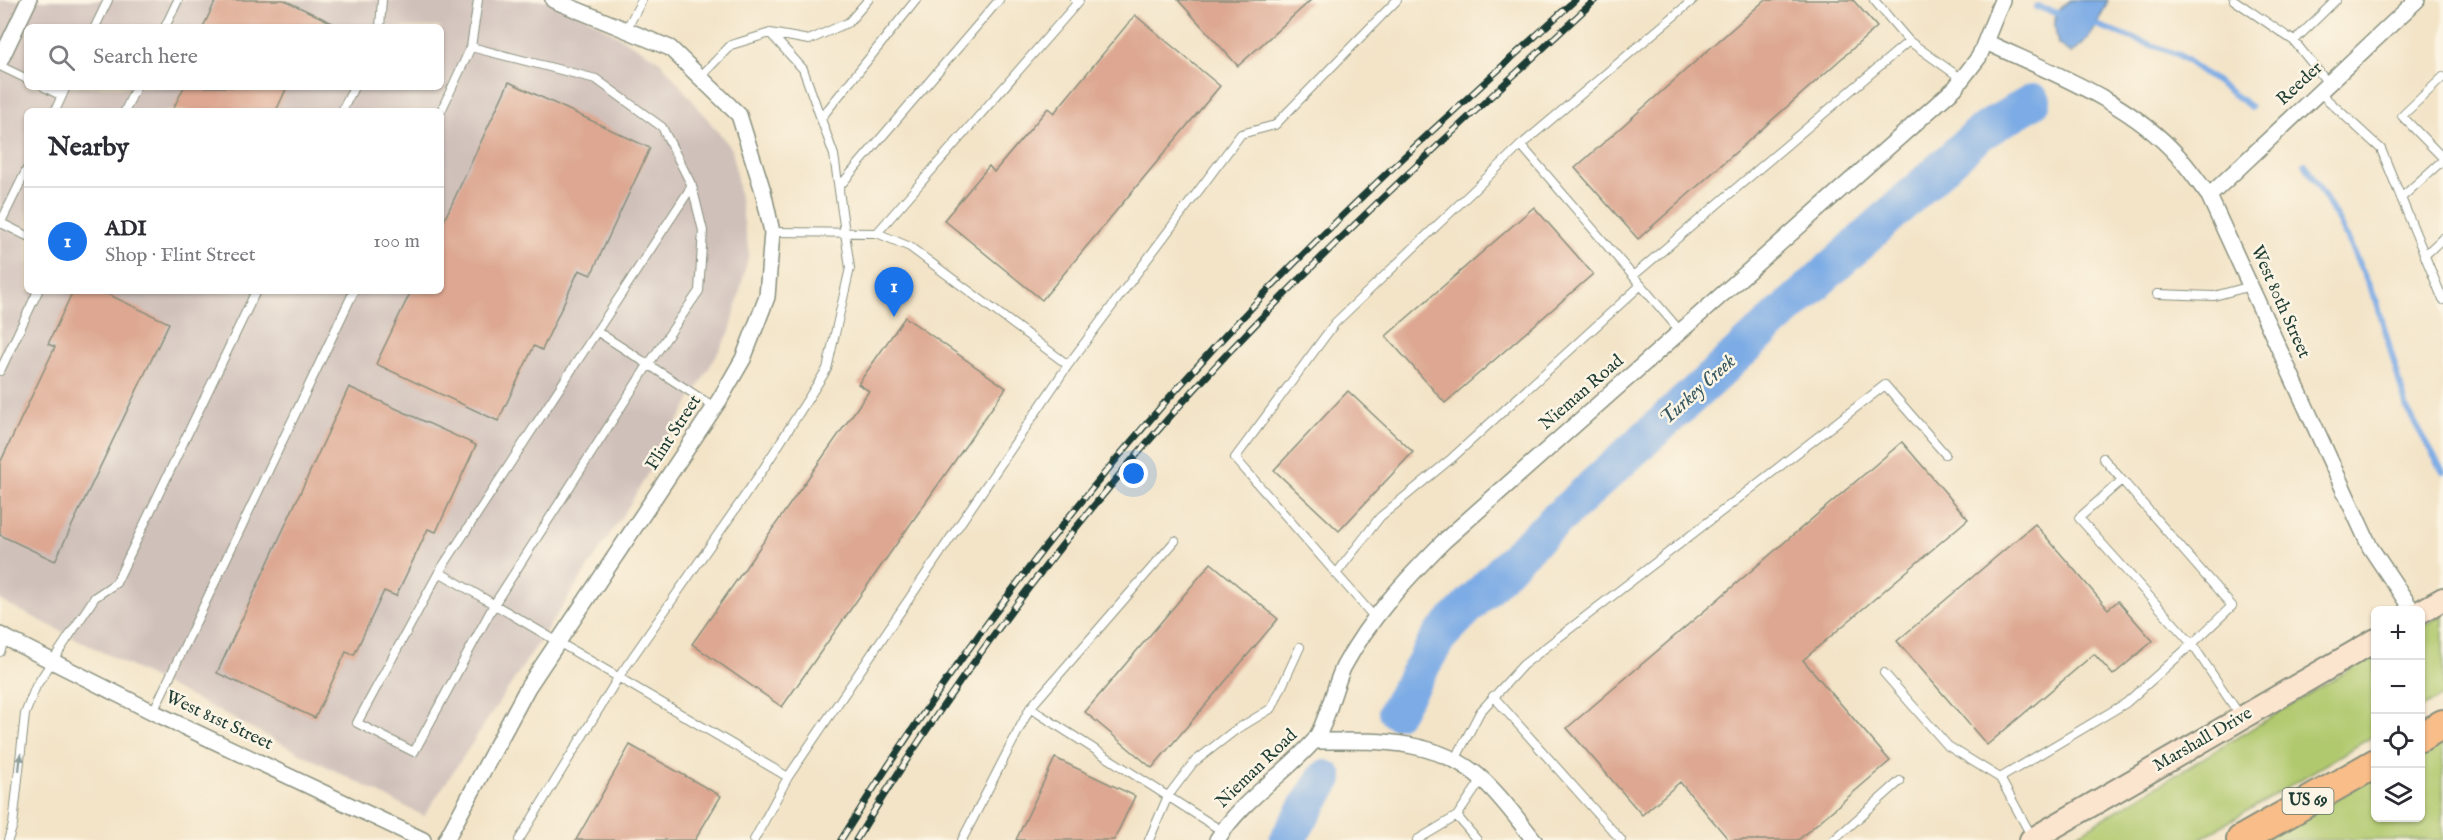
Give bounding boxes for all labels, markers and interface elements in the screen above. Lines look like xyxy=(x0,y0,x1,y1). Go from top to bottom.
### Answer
search box xyxy=(24,24,444,90)
icon: search xyxy=(45,41,78,74)
text: Search here xyxy=(93,43,198,71)
street label: Reeder xyxy=(2272,57,2328,111)
text: Nearby xyxy=(48,131,129,164)
text: ADI xyxy=(105,215,147,243)
text: 1 xyxy=(64,229,71,254)
text: 100 m xyxy=(373,229,420,254)
street label: West 80th Street xyxy=(2245,242,2315,362)
text: Shop · Flint Street xyxy=(105,243,256,268)
pin: 1 xyxy=(874,268,914,317)
water label: Turkey Creek xyxy=(1655,349,1741,431)
street label: Nieman Road xyxy=(1535,350,1629,436)
street label: Flint Street xyxy=(641,391,707,475)
your location xyxy=(1119,459,1148,488)
map controls xyxy=(2371,606,2425,822)
button: + xyxy=(2371,606,2425,660)
button: − xyxy=(2371,660,2425,714)
street label: West 81st Street xyxy=(162,686,276,756)
street label: Marshall Drive xyxy=(2149,702,2257,778)
button: locate xyxy=(2371,714,2425,768)
street label: Nieman Road xyxy=(1211,724,1303,814)
one-way arrow xyxy=(15,752,25,771)
button: layers xyxy=(2371,768,2425,822)
road number: US 69 xyxy=(2282,788,2334,814)

